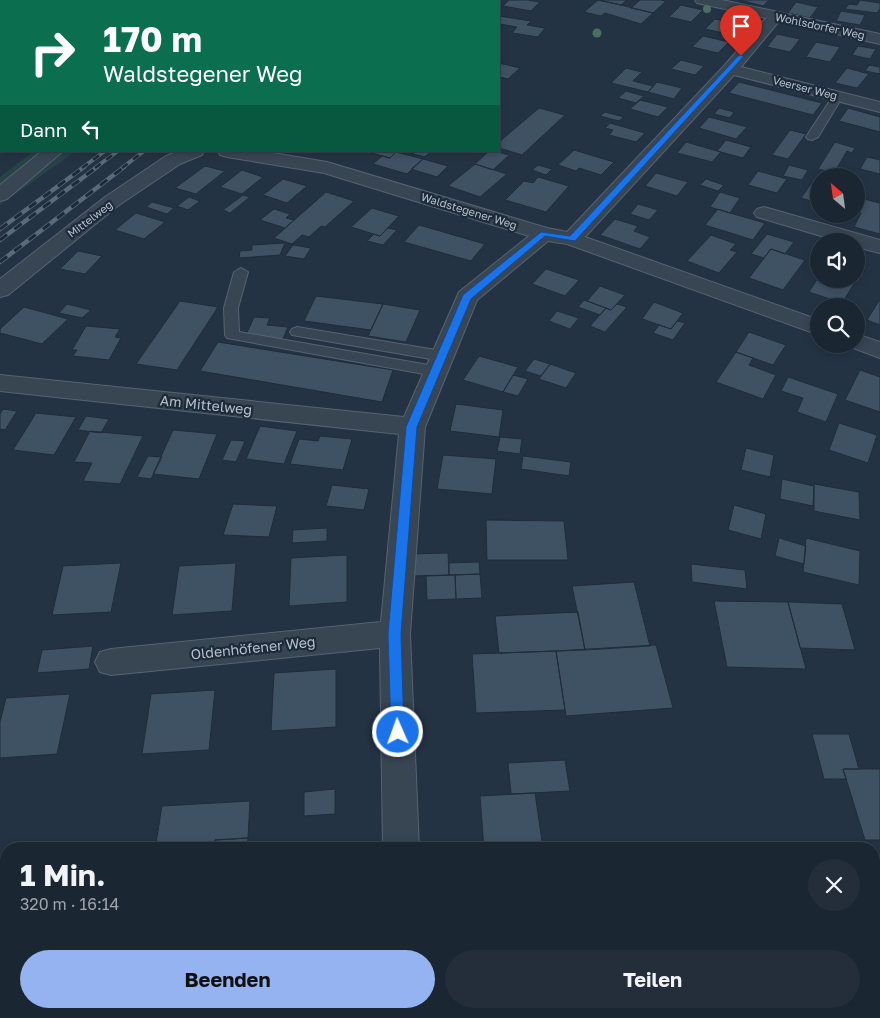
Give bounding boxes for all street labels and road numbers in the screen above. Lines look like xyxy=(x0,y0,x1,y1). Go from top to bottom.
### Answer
street label: Wohlsdorfer Weg xyxy=(774,10,866,41)
street label: Veerser Weg xyxy=(771,73,839,102)
street label: Waldstegener Weg xyxy=(420,190,519,231)
street label: Mittelweg xyxy=(65,198,115,240)
street label: Am Mittelweg xyxy=(159,391,253,418)
street label: Oldenhöfener Weg xyxy=(190,632,316,663)

